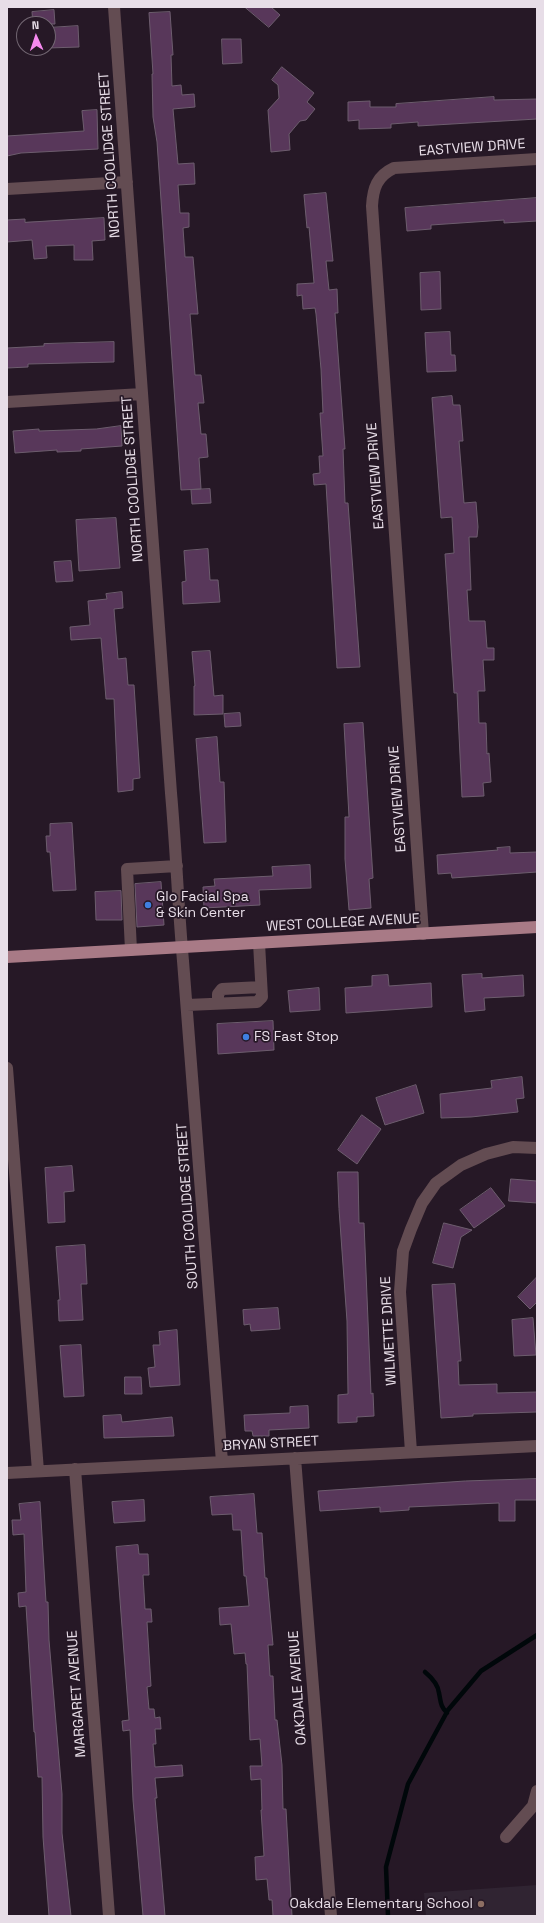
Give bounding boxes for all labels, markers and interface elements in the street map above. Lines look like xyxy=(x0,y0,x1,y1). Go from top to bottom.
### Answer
north arrow xyxy=(16,16,56,56)
text: N xyxy=(31,18,39,32)
street label: NORTH COOLIDGE STREET xyxy=(96,71,124,239)
street label: EASTVIEW DRIVE xyxy=(418,136,526,160)
street label: NORTH COOLIDGE STREET xyxy=(119,395,147,563)
street label: EASTVIEW DRIVE xyxy=(364,422,388,530)
street label: EASTVIEW DRIVE xyxy=(386,745,410,853)
place label: Glo Facial Spa & Skin Center xyxy=(156,889,249,922)
marker: Glo Facial Spa & Skin Center xyxy=(143,900,153,910)
street label: WEST COLLEGE AVENUE xyxy=(266,911,420,935)
place label: FS Fast Stop xyxy=(254,1029,339,1045)
marker: FS Fast Stop xyxy=(241,1032,251,1042)
street label: SOUTH COOLIDGE STREET xyxy=(174,1122,202,1290)
street label: WILMETTE DRIVE xyxy=(378,1276,400,1386)
street label: BRYAN STREET xyxy=(222,1433,320,1455)
street label: MARGARET AVENUE xyxy=(64,1630,90,1758)
street label: OAKDALE AVENUE xyxy=(286,1630,310,1746)
place label: Oakdale Elementary School xyxy=(290,1896,473,1912)
marker: Oakdale Elementary School xyxy=(476,1899,486,1909)

